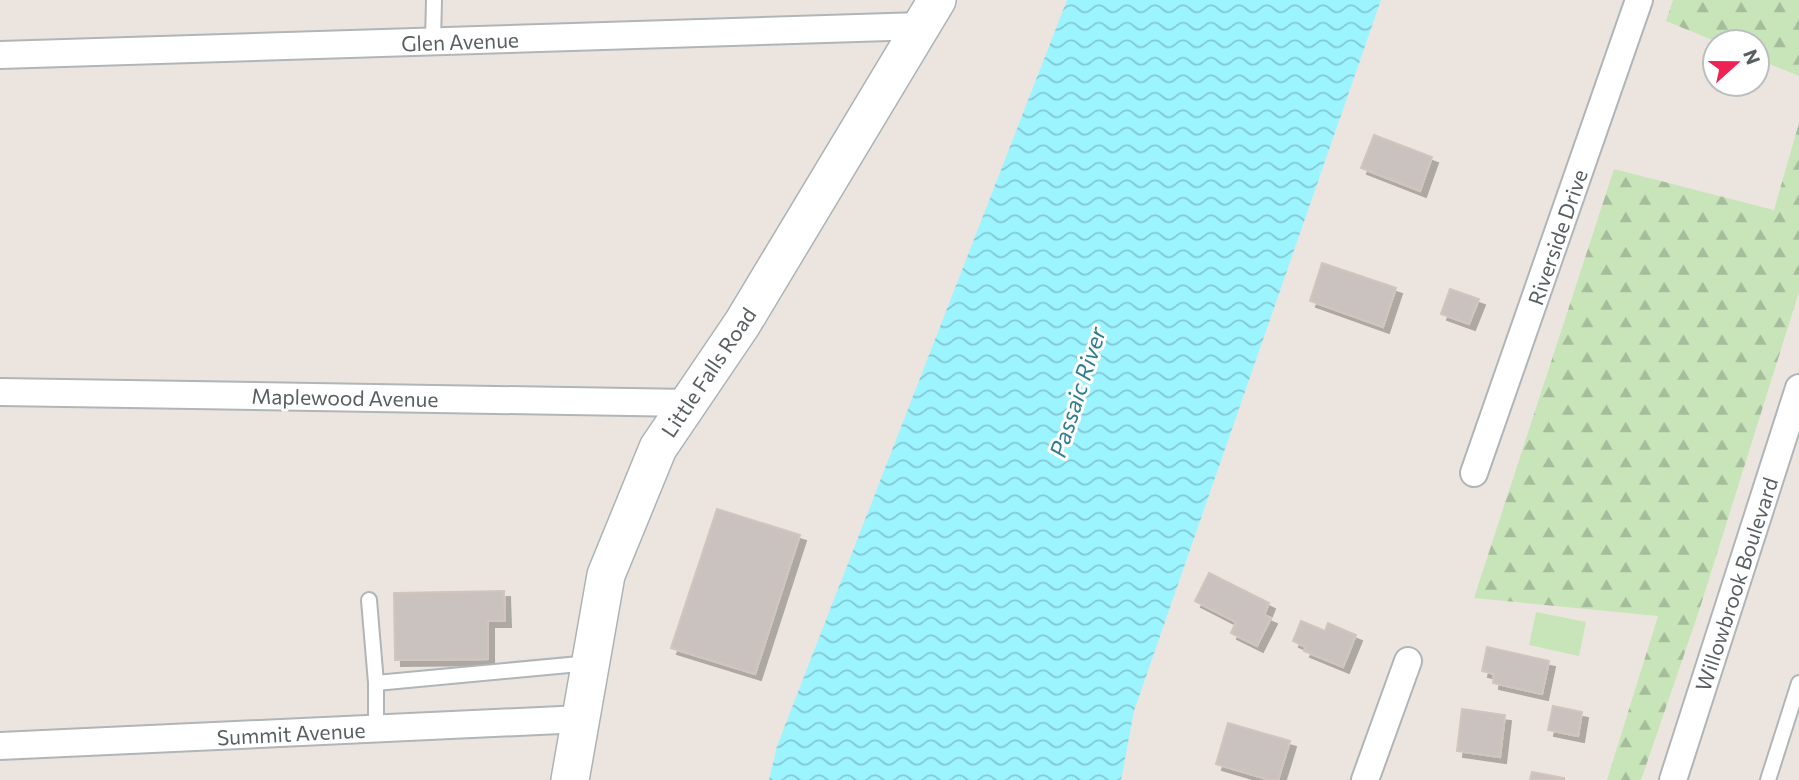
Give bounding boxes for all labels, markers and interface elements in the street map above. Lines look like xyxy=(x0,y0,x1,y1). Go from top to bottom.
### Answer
street label: Glen Avenue xyxy=(401,26,519,56)
north arrow xyxy=(1701,28,1771,98)
text: N xyxy=(1739,46,1766,68)
street label: Riverside Drive xyxy=(1522,166,1592,308)
street label: Little Falls Road xyxy=(655,302,761,442)
water label: Passaic River xyxy=(1043,323,1111,461)
street label: Maplewood Avenue xyxy=(251,383,439,411)
street label: Willowbrook Boulevard xyxy=(1690,474,1782,694)
street label: Summit Avenue xyxy=(216,717,366,749)

